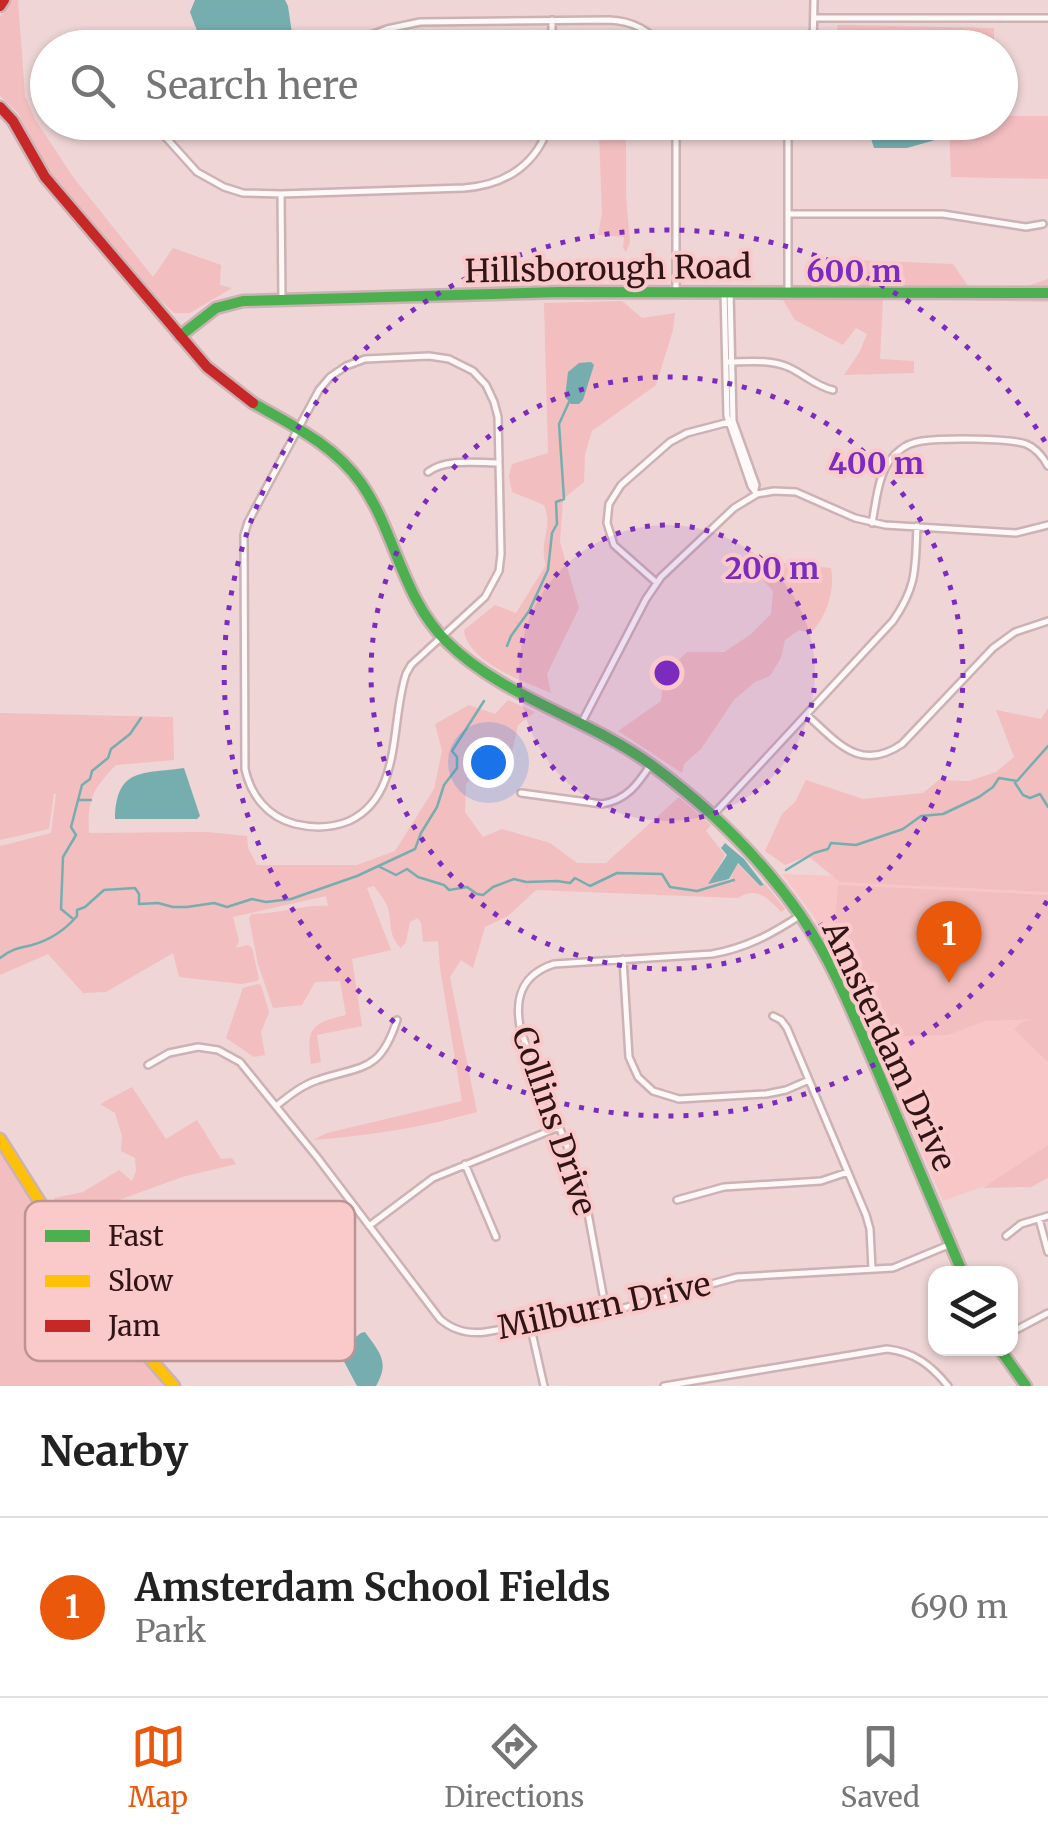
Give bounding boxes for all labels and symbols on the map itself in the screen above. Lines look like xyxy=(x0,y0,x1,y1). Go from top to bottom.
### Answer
street label: Hillsborough Road xyxy=(464,247,752,291)
text: 600 m xyxy=(806,252,902,290)
text: 400 m xyxy=(828,444,924,482)
text: 200 m xyxy=(725,549,819,587)
centre of rings xyxy=(649,655,685,691)
your location xyxy=(463,737,514,788)
pin: 1 xyxy=(916,900,982,983)
street label: Amsterdam Drive xyxy=(813,914,964,1177)
street label: Collins Drive xyxy=(503,1021,605,1221)
legend xyxy=(25,1201,355,1361)
text: Fast xyxy=(108,1218,164,1254)
text: Slow xyxy=(108,1263,173,1299)
street label: Milburn Drive xyxy=(494,1264,714,1348)
text: Jam xyxy=(107,1308,161,1344)

